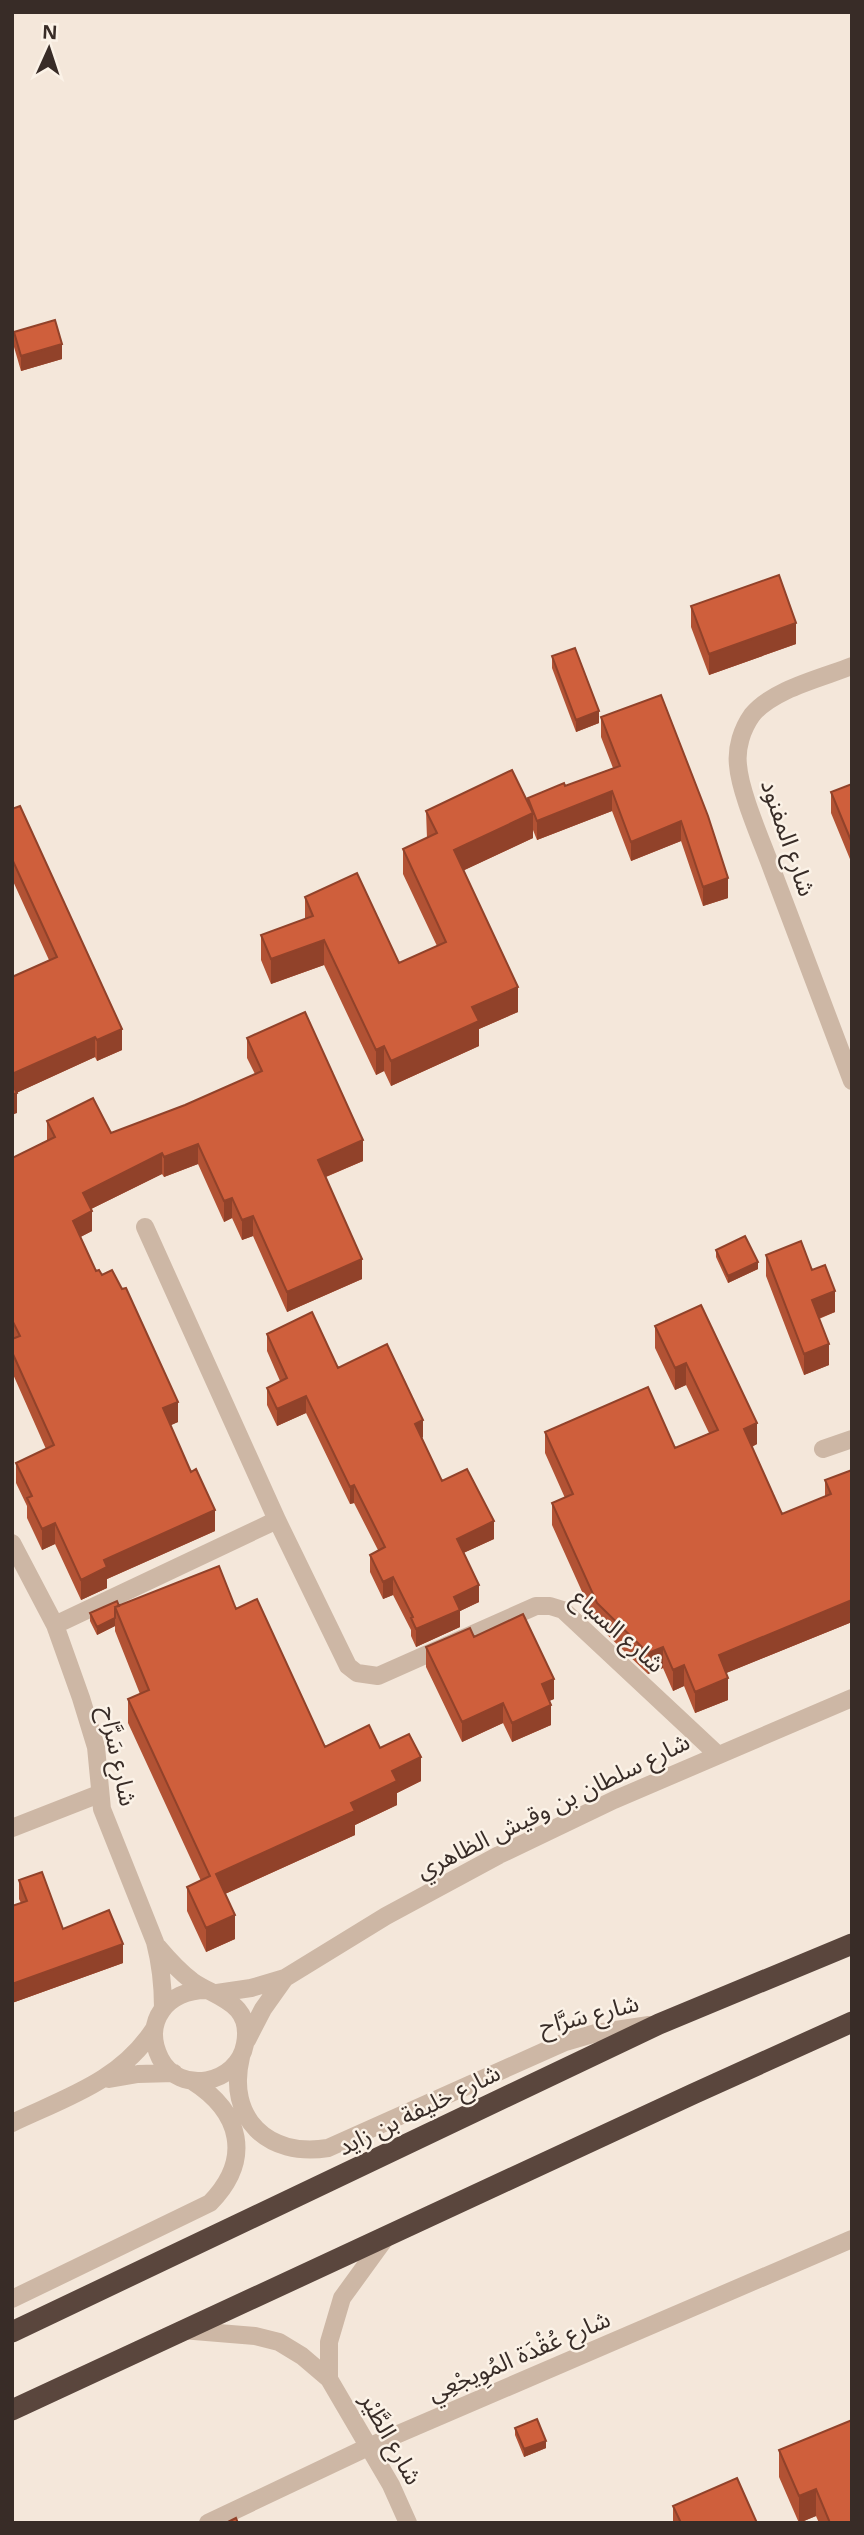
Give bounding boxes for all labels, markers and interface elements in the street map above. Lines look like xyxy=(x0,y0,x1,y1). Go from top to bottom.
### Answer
north arrow xyxy=(14,14,84,84)
text: N xyxy=(41,19,58,45)
street label: شارع المفنود xyxy=(752,775,825,901)
street label: شارع السباع xyxy=(564,1580,672,1681)
street label: شارع سَرَّاح xyxy=(91,1702,146,1809)
street label: شارع سلطان بن وقيش الظاهري xyxy=(410,1724,696,1889)
street label: شارع سَرَّاح xyxy=(535,1985,642,2044)
street label: شارع خليفة بن زايد xyxy=(331,2055,506,2164)
street label: شارع عُقْدَة المُوِيجْعِي xyxy=(422,2301,616,2411)
street label: شارع الطَّيْر xyxy=(351,2385,431,2491)

